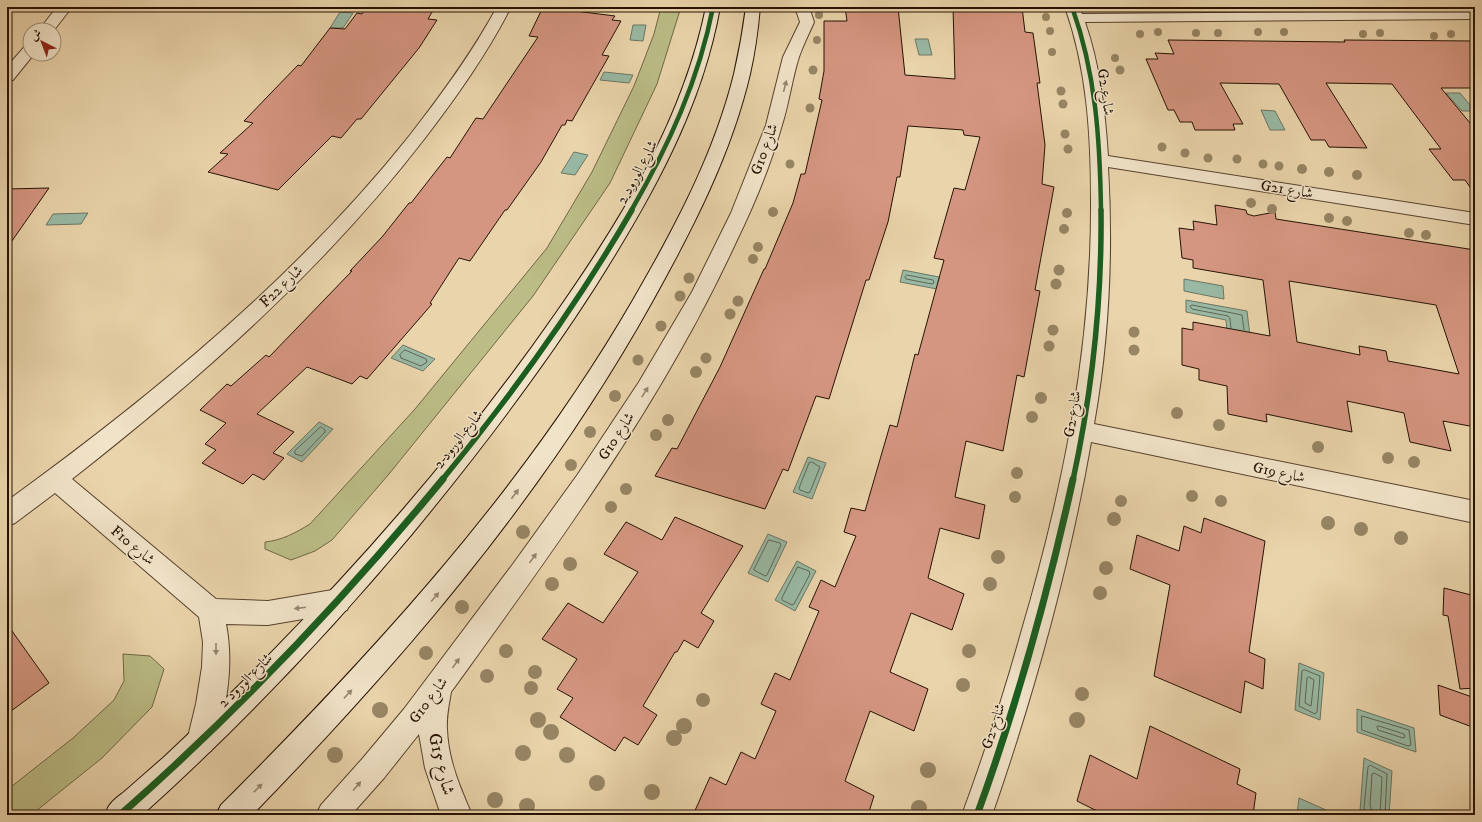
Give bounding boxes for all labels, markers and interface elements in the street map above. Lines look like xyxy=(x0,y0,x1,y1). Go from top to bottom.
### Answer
north arrow xyxy=(22,22,62,62)
text: ش xyxy=(27,26,45,44)
street label: G2 شارع xyxy=(1090,67,1118,117)
one-way arrow xyxy=(782,80,788,93)
street label: G10 شارع xyxy=(746,121,785,178)
street label: شارع الورود 2 xyxy=(613,137,665,209)
street label: G21 شارع xyxy=(1259,176,1314,206)
street label: F22 شارع xyxy=(256,261,309,314)
one-way arrow xyxy=(641,386,648,398)
street label: G2 شارع xyxy=(1059,389,1089,439)
street label: شارع الورود 2 xyxy=(429,406,490,474)
street label: G10 شارع xyxy=(594,409,641,465)
street label: G19 شارع xyxy=(1251,458,1307,490)
one-way arrow xyxy=(511,489,519,500)
street label: F10 شارع xyxy=(105,521,159,572)
one-way arrow xyxy=(529,552,537,563)
one-way arrow xyxy=(430,591,439,602)
one-way arrow xyxy=(294,605,306,611)
one-way arrow xyxy=(213,643,219,656)
street label: شارع الورود 2 xyxy=(214,649,279,714)
one-way arrow xyxy=(452,657,460,668)
street label: G10 شارع xyxy=(405,673,454,729)
one-way arrow xyxy=(344,689,353,699)
street label: G2 شارع xyxy=(977,701,1013,752)
street label: G15 شارع xyxy=(420,731,459,798)
one-way arrow xyxy=(353,781,362,791)
one-way arrow xyxy=(253,783,263,793)

